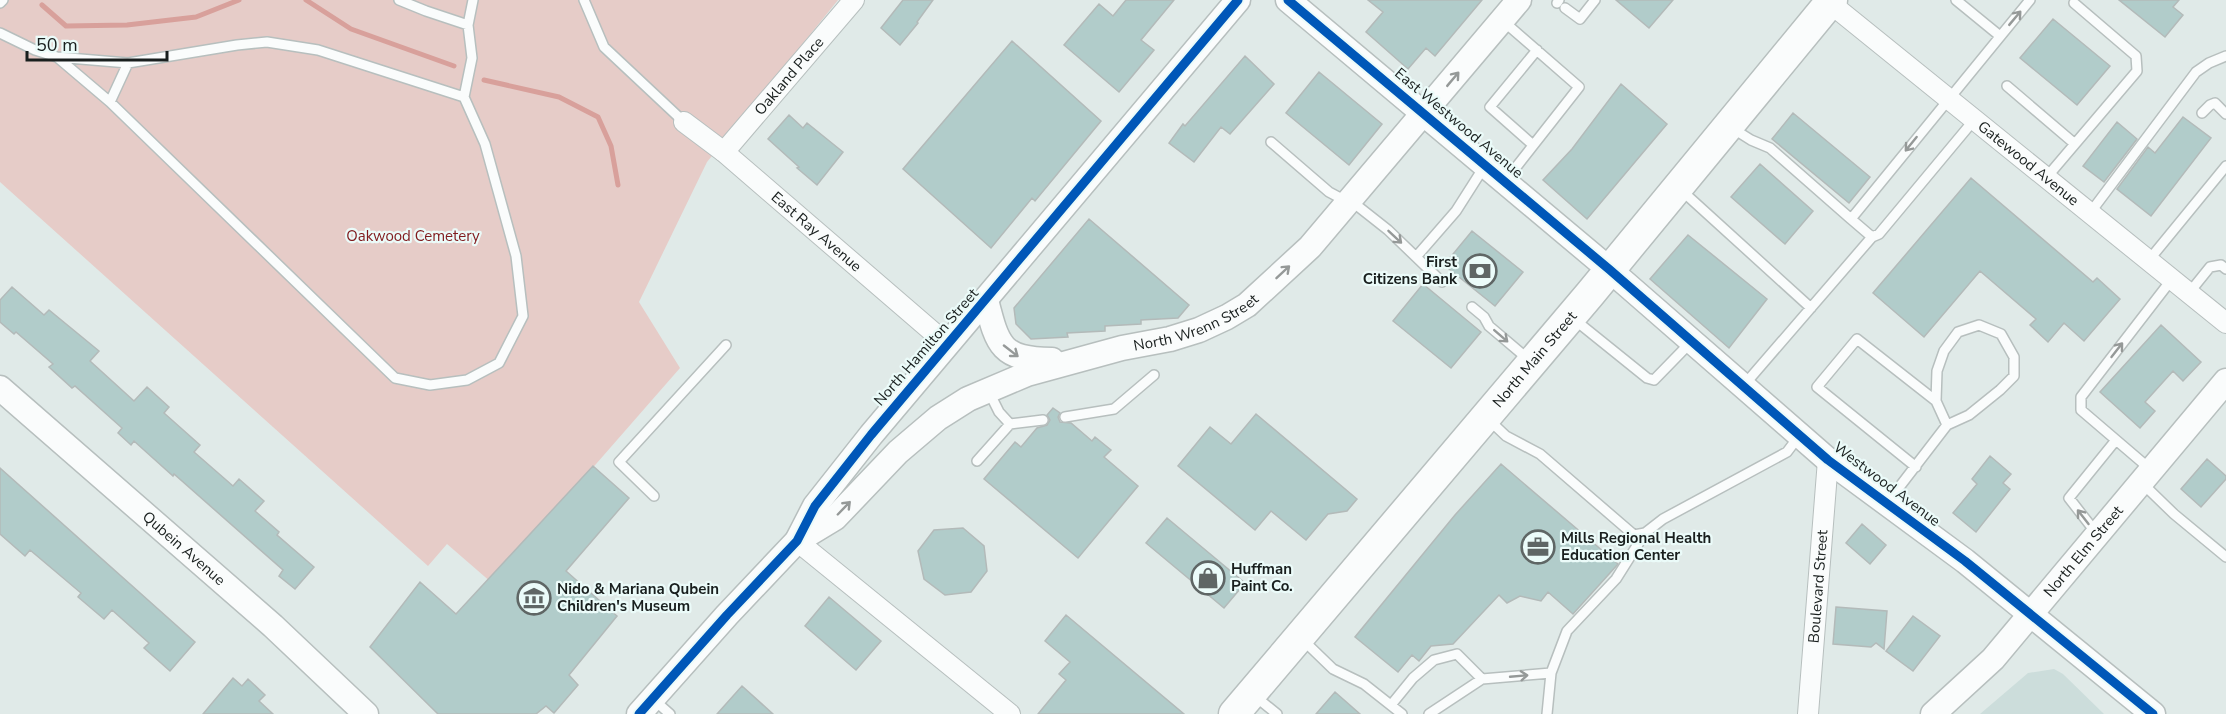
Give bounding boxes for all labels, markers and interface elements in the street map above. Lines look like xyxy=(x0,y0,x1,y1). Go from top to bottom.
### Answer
one-way arrow xyxy=(2008,11,2022,26)
scale bar xyxy=(27,24,166,62)
text: 50 m xyxy=(36,33,78,57)
street label: Oakland Place xyxy=(750,33,828,119)
street label: East Westwood Avenue xyxy=(1391,63,1527,183)
one-way arrow xyxy=(1446,72,1460,87)
street label: Gatewood Avenue xyxy=(1974,116,2083,210)
one-way arrow xyxy=(1905,136,1918,152)
street label: East Ray Avenue xyxy=(767,187,866,276)
park label: Oakwood Cemetery xyxy=(346,226,480,246)
one-way arrow xyxy=(1387,230,1402,244)
place label: First Citizens Bank xyxy=(1363,252,1458,289)
bank icon: First Citizens Bank xyxy=(1462,253,1498,289)
one-way arrow xyxy=(1275,265,1290,279)
street label: North Hamilton Street xyxy=(869,283,983,410)
street label: North Wrenn Street xyxy=(1132,289,1263,356)
street label: North Main Street xyxy=(1488,306,1582,412)
one-way arrow xyxy=(1493,329,1508,343)
one-way arrow xyxy=(2110,343,2123,359)
one-way arrow xyxy=(1003,344,1019,357)
street label: Westwood Avenue xyxy=(1829,437,1945,531)
one-way arrow xyxy=(837,500,852,515)
street label: North Elm Street xyxy=(2039,501,2128,601)
street label: Qubein Avenue xyxy=(138,507,230,590)
one-way arrow xyxy=(2077,509,2089,525)
place label: Mills Regional Health Education Center xyxy=(1561,528,1711,565)
street label: Boulevard Street xyxy=(1804,528,1833,644)
office icon: Mills Regional Health Education Center xyxy=(1520,529,1556,565)
place label: Huffman Paint Co. xyxy=(1231,559,1293,596)
shop icon: Huffman Paint Co. xyxy=(1190,560,1226,596)
place label: Nido & Mariana Qubein Children's Museum xyxy=(557,579,719,616)
museum icon: Nido & Mariana Qubein Children's Museum xyxy=(516,580,552,616)
one-way arrow xyxy=(1509,670,1529,681)

